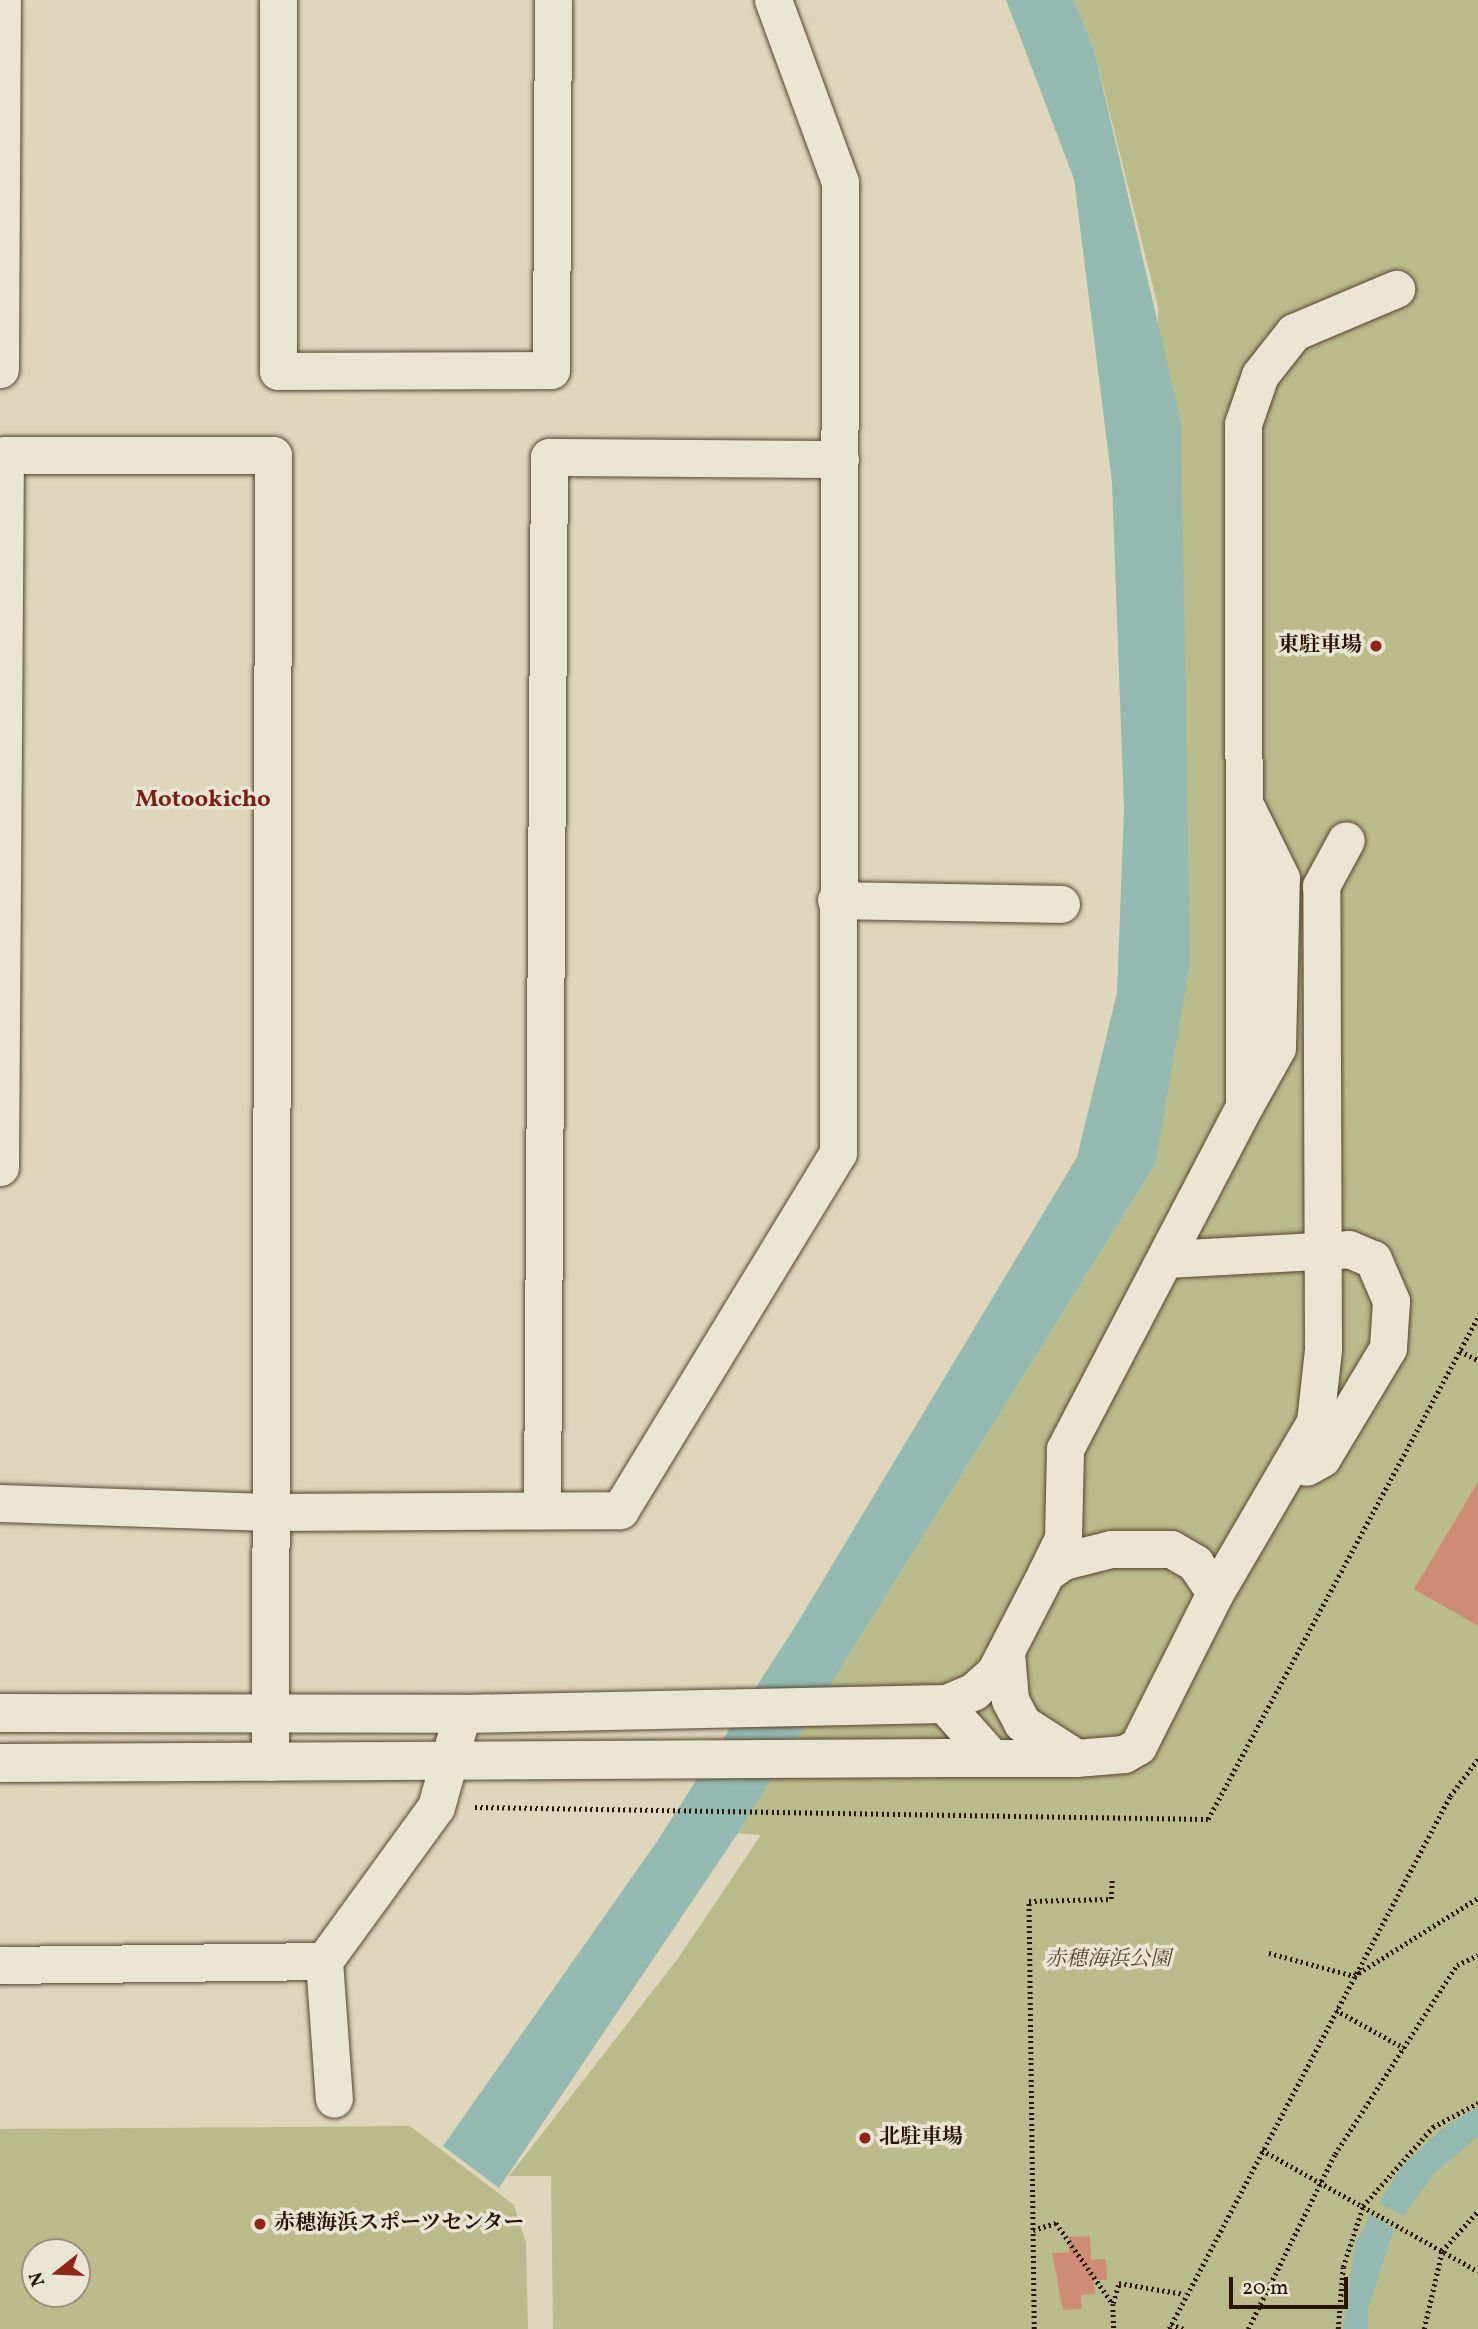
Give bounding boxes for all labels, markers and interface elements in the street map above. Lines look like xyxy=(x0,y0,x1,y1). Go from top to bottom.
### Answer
place label: 東駐車場 xyxy=(1278,633,1362,659)
marker: 東駐車場 xyxy=(1368,638,1384,654)
district label: Motookicho xyxy=(135,787,271,815)
park label: 赤穂海浜公園 xyxy=(1045,1947,1171,1973)
place label: 北駐車場 xyxy=(879,2125,963,2151)
marker: 北駐車場 xyxy=(857,2130,873,2146)
place label: 赤穂海浜スポーツセンター xyxy=(274,2211,526,2237)
marker: 赤穂海浜スポーツセンター xyxy=(252,2216,268,2232)
north arrow xyxy=(21,2238,91,2308)
scale bar xyxy=(1233,2262,1352,2306)
text: N xyxy=(23,2268,52,2289)
text: 20 m xyxy=(1242,2274,1288,2303)

